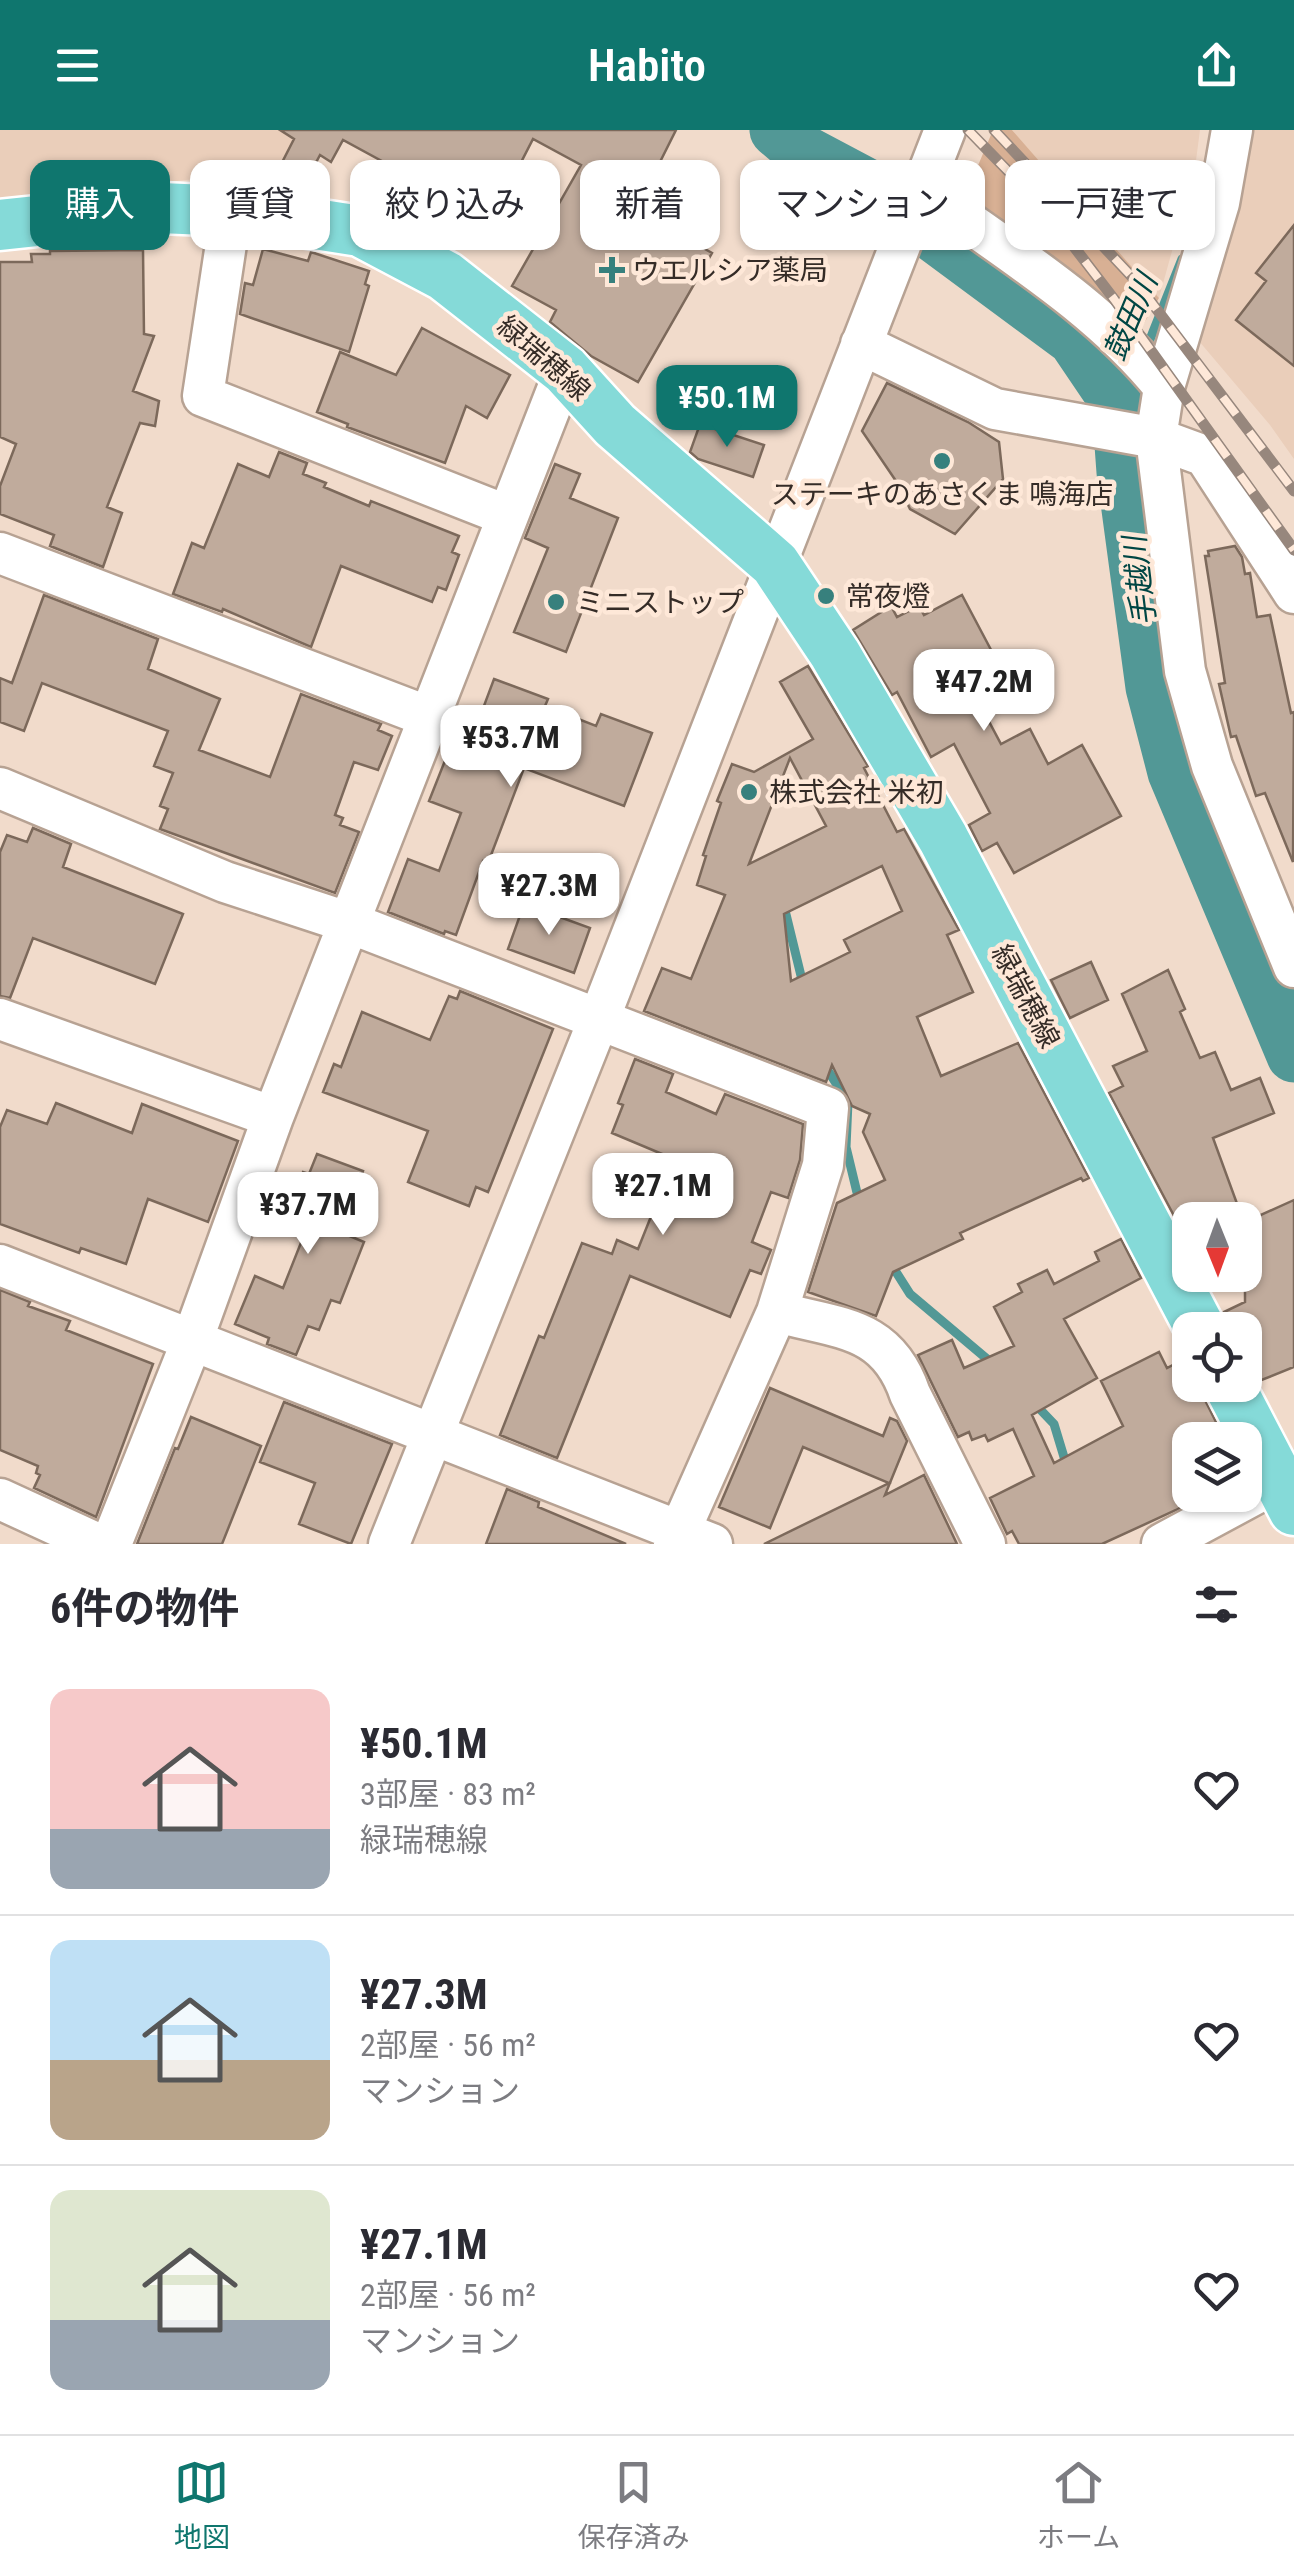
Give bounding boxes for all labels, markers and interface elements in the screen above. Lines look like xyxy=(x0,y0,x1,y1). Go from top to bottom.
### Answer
icon: menu xyxy=(50,38,105,93)
icon: share xyxy=(1189,38,1244,93)
text: Habito xyxy=(588,39,706,92)
chip: 購入 xyxy=(30,160,170,250)
chip: 賃貸 xyxy=(190,160,330,250)
chip: 絞り込み xyxy=(350,160,560,250)
chip: 新着 xyxy=(580,160,720,250)
chip: マンション xyxy=(740,160,985,250)
chip: 一戸建て xyxy=(1005,160,1215,250)
place label: ウエルシア薬局 xyxy=(632,254,828,287)
marker: ウエルシア薬局 xyxy=(601,259,623,281)
water label: 鼓田川 xyxy=(1097,266,1165,365)
street label: 緑瑞穂線 xyxy=(491,309,597,408)
pin: ¥50.1M xyxy=(646,365,808,450)
text: ¥50.1M xyxy=(678,378,776,416)
marker: ステーキのあさくま 鳴海店 xyxy=(931,450,953,472)
place label: ステーキのあさくま 鳴海店 xyxy=(771,478,1113,511)
water label: 手越川 xyxy=(1116,531,1162,628)
place label: 常夜燈 xyxy=(846,580,930,613)
marker: 常夜燈 xyxy=(815,585,837,607)
place label: ミニストップ xyxy=(576,586,744,619)
marker: ミニストップ xyxy=(545,591,567,613)
pin: ¥47.2M xyxy=(903,649,1065,734)
text: ¥47.2M xyxy=(935,662,1033,700)
pin: ¥53.7M xyxy=(430,705,592,790)
text: ¥53.7M xyxy=(462,718,560,756)
place label: 株式会社 米初 xyxy=(769,776,943,809)
marker: 株式会社 米初 xyxy=(738,781,760,803)
pin: ¥27.3M xyxy=(468,853,630,938)
text: ¥27.3M xyxy=(500,866,598,904)
street label: 緑瑞穂線 xyxy=(985,939,1066,1053)
pin: ¥27.1M xyxy=(582,1153,744,1238)
text: ¥27.1M xyxy=(614,1166,712,1204)
pin: ¥37.7M xyxy=(227,1172,389,1257)
text: ¥37.7M xyxy=(259,1185,357,1223)
north arrow xyxy=(1172,1202,1262,1292)
map controls xyxy=(1172,1202,1262,1512)
button: locate xyxy=(1172,1312,1262,1402)
button: layers xyxy=(1172,1422,1262,1512)
icon: filters xyxy=(1189,1577,1244,1632)
text: 6件の物件 xyxy=(50,1584,239,1633)
text: ¥50.1M xyxy=(360,1719,488,1768)
icon: home xyxy=(130,1729,250,1849)
icon: heart xyxy=(1189,1762,1244,1817)
text: 3部屋 · 83 m² xyxy=(360,1775,536,1813)
text: 緑瑞穂線 xyxy=(360,1821,488,1859)
text: ¥27.3M xyxy=(360,1970,488,2019)
icon: home xyxy=(130,1980,250,2100)
icon: heart xyxy=(1189,2013,1244,2068)
text: 2部屋 · 56 m² xyxy=(360,2026,536,2064)
text: マンション xyxy=(360,2072,520,2110)
text: ¥27.1M xyxy=(360,2220,488,2269)
icon: home xyxy=(130,2230,250,2350)
icon: heart xyxy=(1189,2263,1244,2318)
text: 2部屋 · 56 m² xyxy=(360,2276,536,2314)
text: マンション xyxy=(360,2322,520,2360)
tab: 地図 xyxy=(174,2455,230,2555)
tab: 保存済み xyxy=(577,2455,689,2555)
tab: ホーム xyxy=(1037,2455,1120,2555)

